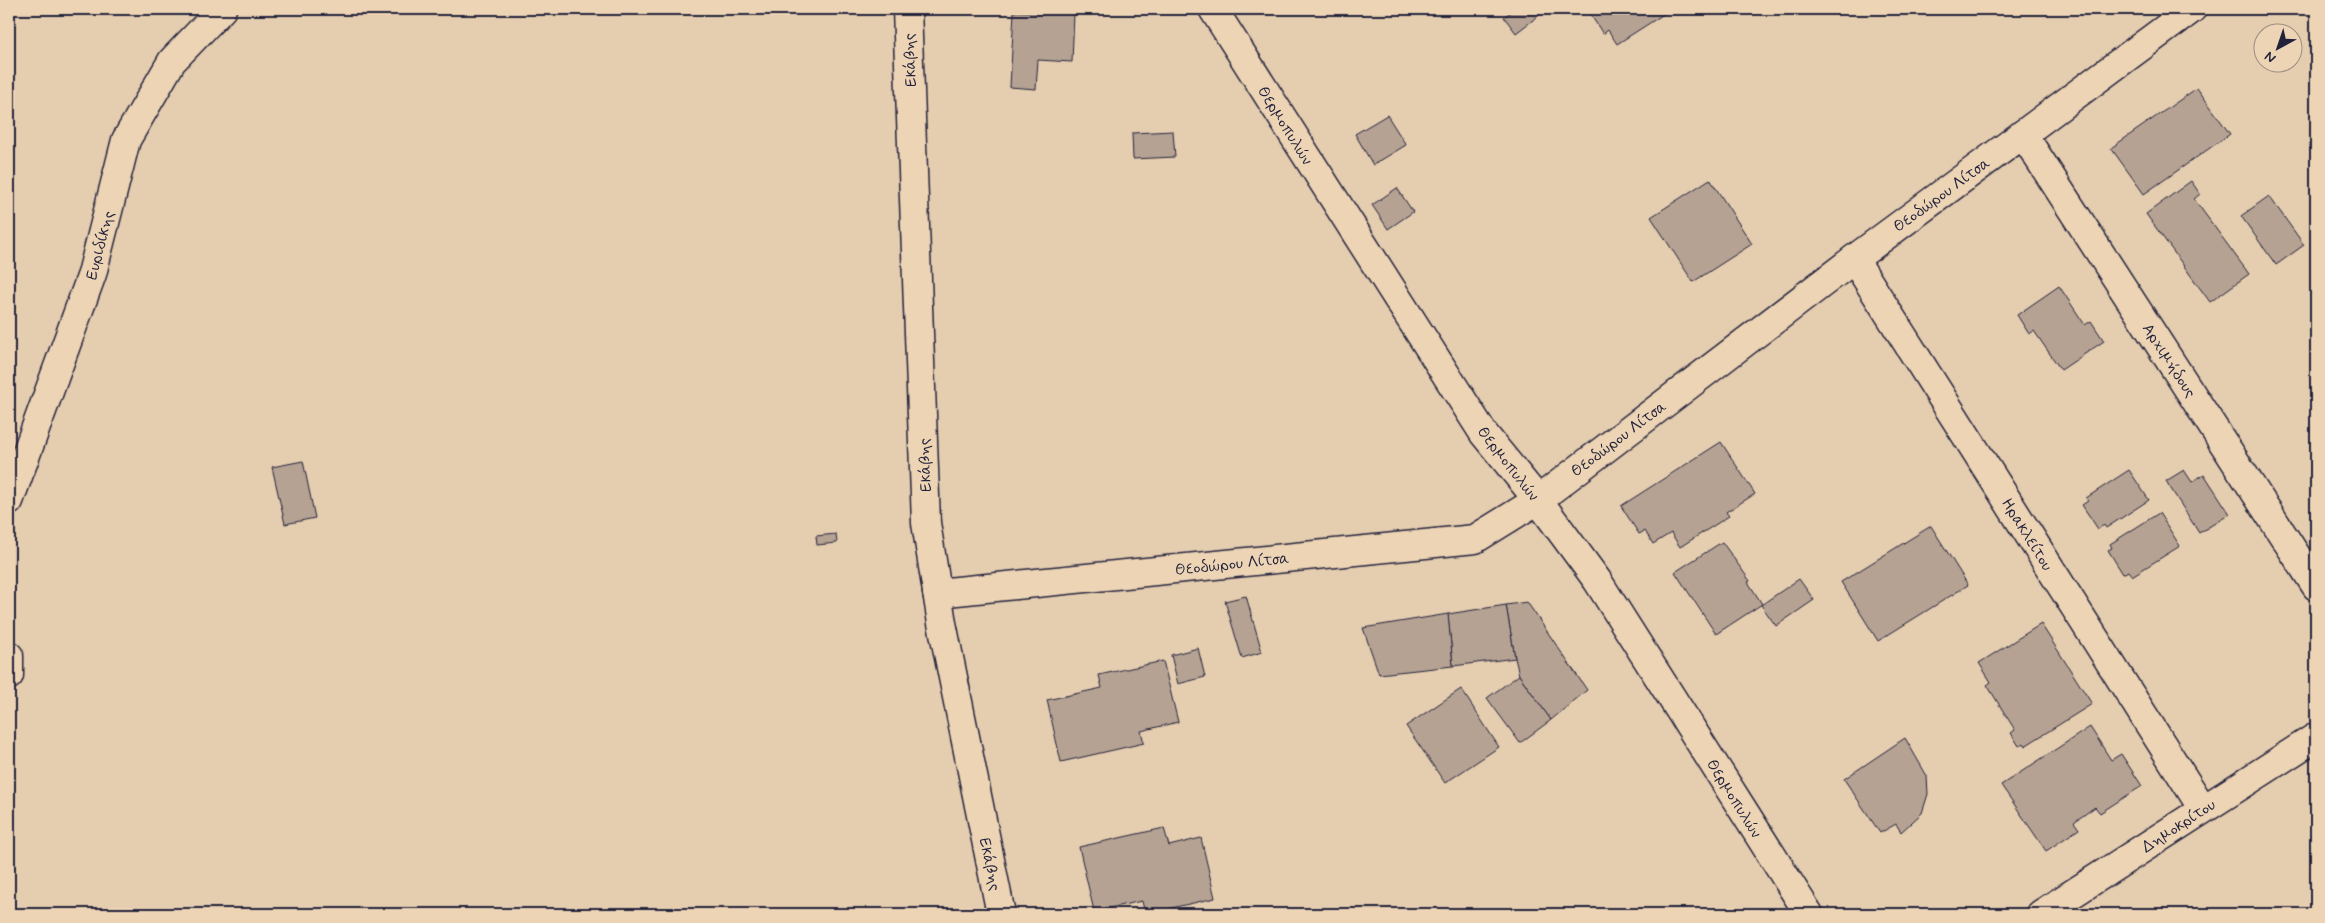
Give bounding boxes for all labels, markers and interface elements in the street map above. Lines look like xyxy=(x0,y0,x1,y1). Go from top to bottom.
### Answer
north arrow xyxy=(2252,22,2302,72)
street label: Εκάβης xyxy=(899,33,922,87)
text: N xyxy=(2261,47,2280,67)
street label: Θερμοπυλών xyxy=(1252,82,1317,169)
street label: Θεοδώρου Λίτσα xyxy=(1889,153,1995,237)
street label: Ευριδίκης xyxy=(81,209,120,282)
street label: Αρχιμήδους xyxy=(2137,320,2201,402)
street label: Θεοδώρου Λίτσα xyxy=(1567,396,1671,482)
street label: Θερμοπυλών xyxy=(1472,422,1544,506)
street label: Εκάβης xyxy=(914,438,937,492)
street label: Ηρακλείτου xyxy=(1996,495,2057,575)
street label: Θεοδώρου Λίτσα xyxy=(1174,548,1290,581)
street label: Θερμοπυλών xyxy=(1701,755,1766,842)
street label: Δημοκρίτου xyxy=(2138,795,2220,858)
street label: Εκάβης xyxy=(974,836,1005,893)

